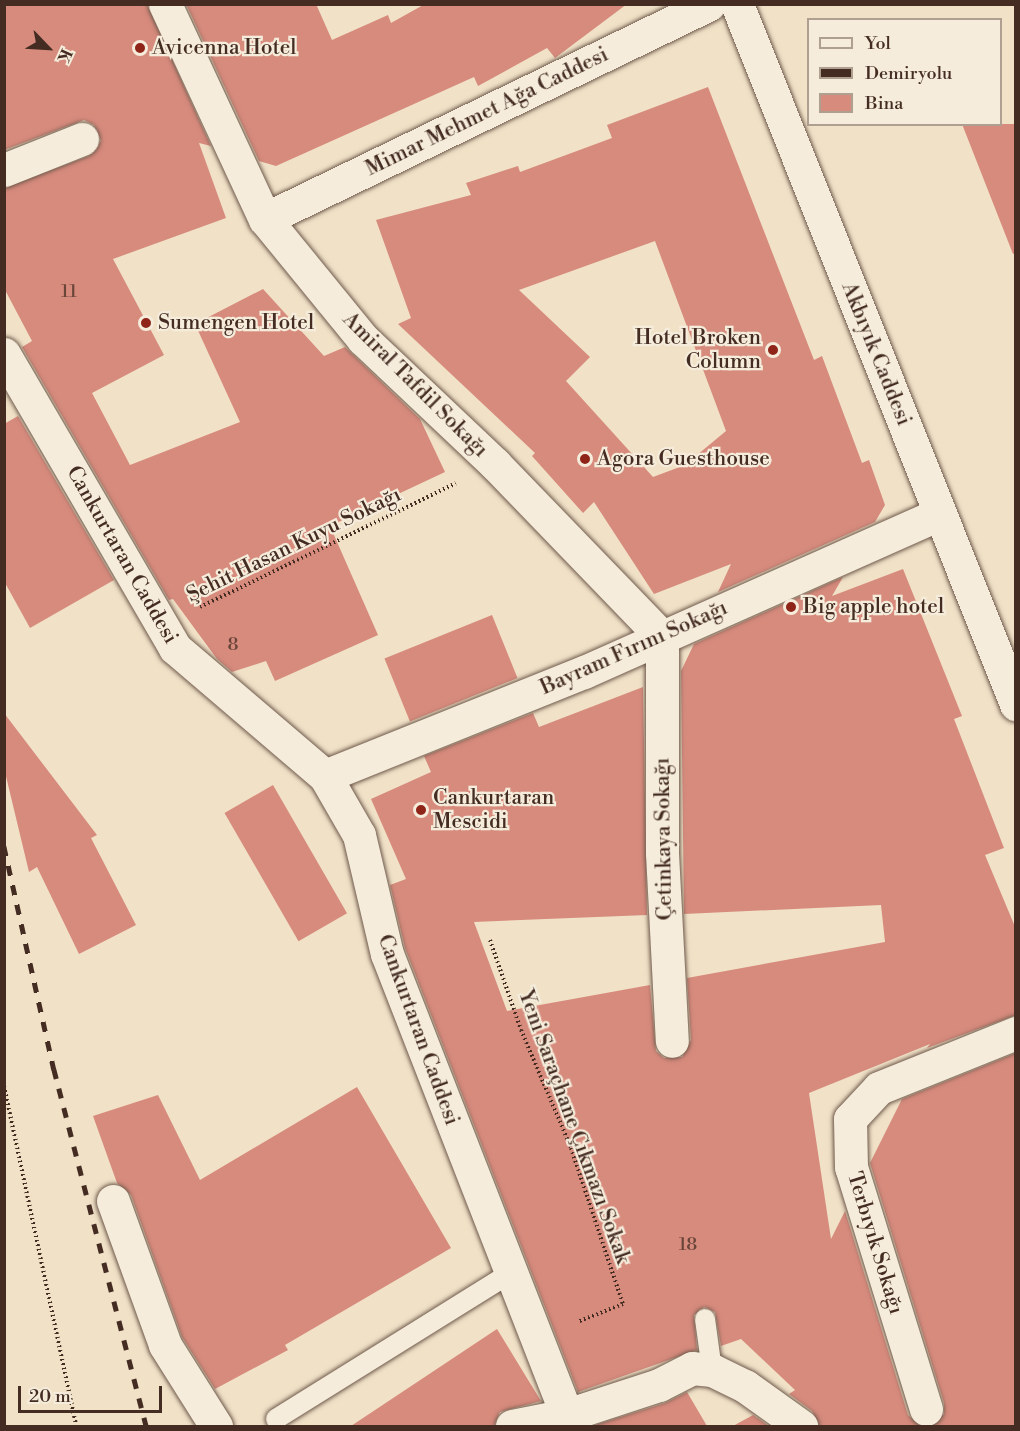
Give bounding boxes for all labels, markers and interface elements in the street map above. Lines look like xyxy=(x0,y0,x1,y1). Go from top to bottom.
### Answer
north arrow xyxy=(18,18,78,78)
legend xyxy=(807,18,1002,126)
text: Yol xyxy=(865,32,891,55)
place label: Avicenna Hotel xyxy=(152,35,297,61)
marker: Avicenna Hotel xyxy=(133,41,147,55)
street label: Mimar Mehmet Ağa Caddesi xyxy=(362,42,612,182)
text: K xyxy=(53,45,76,66)
text: Demiryolu xyxy=(865,62,952,85)
text: Bina xyxy=(865,92,903,115)
street label: Akbıyık Caddesi xyxy=(836,279,916,429)
house number: 11 xyxy=(61,281,77,303)
street label: Amiral Tafdil Sokağı xyxy=(337,307,493,463)
place label: Sumengen Hotel xyxy=(158,310,314,336)
marker: Sumengen Hotel xyxy=(139,316,153,330)
place label: Hotel Broken Column xyxy=(635,325,761,375)
marker: Hotel Broken Column xyxy=(766,343,780,357)
place label: Agora Guesthouse xyxy=(597,446,770,472)
marker: Agora Guesthouse xyxy=(578,452,592,466)
street label: Cankurtaran Caddesi xyxy=(61,462,183,648)
street label: Şehit Hasan Kuyu Sokağı xyxy=(183,482,405,608)
place label: Big apple hotel xyxy=(803,594,944,620)
street label: Bayram Fırını Sokağı xyxy=(537,595,731,701)
marker: Big apple hotel xyxy=(784,600,798,614)
house number: 8 xyxy=(227,634,239,656)
street label: Çetinkaya Sokağı xyxy=(650,757,678,921)
place label: Cankurtaran Mescidi xyxy=(433,785,554,835)
marker: Cankurtaran Mescidi xyxy=(414,803,428,817)
street label: Cankurtaran Caddesi xyxy=(372,931,464,1129)
street label: Yeni Saraçhane Çıkmazı Sokak xyxy=(513,987,635,1267)
street label: Terbıyık Sokağı xyxy=(841,1169,909,1317)
house number: 18 xyxy=(679,1234,697,1256)
scale bar xyxy=(21,1374,165,1412)
text: 20 m xyxy=(29,1385,71,1408)

